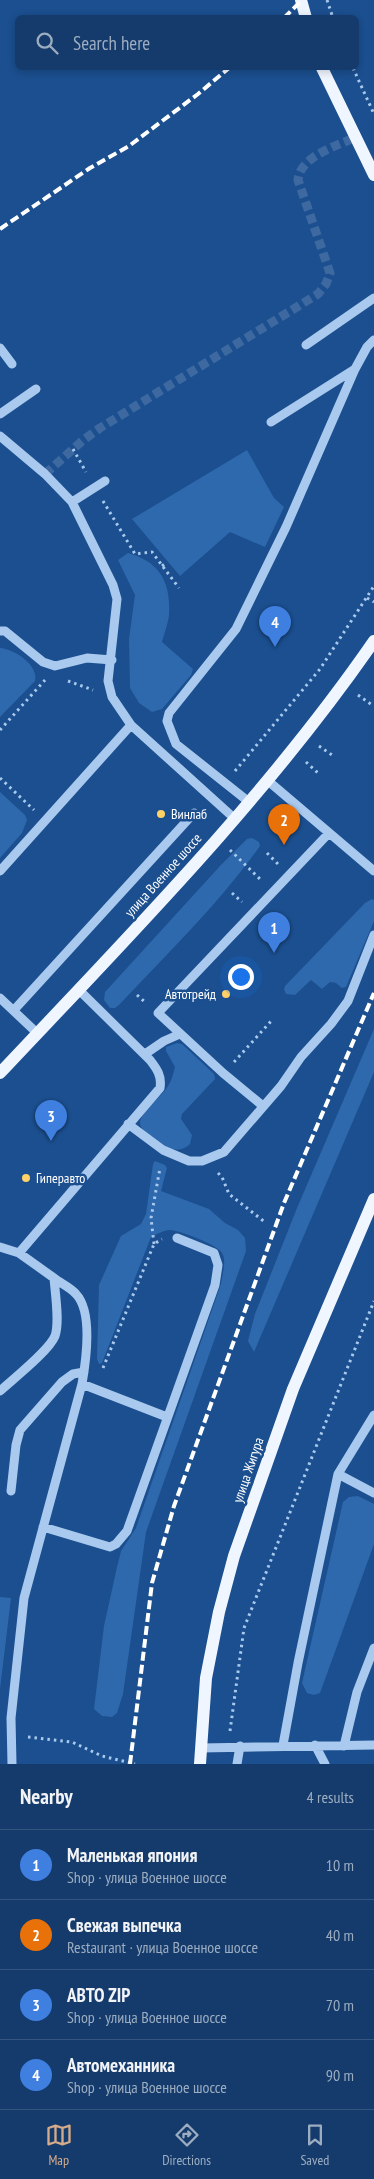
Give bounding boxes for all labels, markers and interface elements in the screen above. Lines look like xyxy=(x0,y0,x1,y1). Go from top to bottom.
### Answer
search box xyxy=(15,15,359,70)
icon: search xyxy=(33,29,61,57)
text: Search here xyxy=(73,31,150,55)
pin: 4 xyxy=(259,606,291,647)
pin: 2 xyxy=(268,804,300,845)
place label: Винлаб xyxy=(171,805,207,823)
marker: Винлаб xyxy=(155,808,167,820)
street label: улица Военное шоссе xyxy=(121,829,206,921)
pin: 1 xyxy=(258,912,290,953)
your location xyxy=(228,964,254,990)
place label: Автотрейд xyxy=(165,985,216,1003)
marker: Автотрейд xyxy=(220,988,232,1000)
pin: 3 xyxy=(35,1100,67,1141)
place label: Гиперавто xyxy=(36,1169,85,1187)
marker: Гиперавто xyxy=(20,1172,32,1184)
street label: улица Жигура xyxy=(228,1435,268,1505)
text: Nearby xyxy=(20,1783,73,1810)
text: 4 results xyxy=(307,1787,354,1807)
text: Маленькая япония xyxy=(67,1843,197,1867)
text: 1 xyxy=(32,1855,40,1875)
text: 10 m xyxy=(326,1855,354,1875)
text: Shop · улица Военное шоссе xyxy=(67,1867,227,1887)
text: Свежая выпечка xyxy=(67,1913,182,1937)
text: 2 xyxy=(32,1925,40,1945)
text: 40 m xyxy=(326,1925,354,1945)
text: Restaurant · улица Военное шоссе xyxy=(67,1937,258,1957)
text: АВТО ZIP xyxy=(67,1983,130,2007)
text: 3 xyxy=(32,1995,40,2015)
text: 70 m xyxy=(326,1995,354,2015)
text: Shop · улица Военное шоссе xyxy=(67,2007,227,2027)
text: Автомеханника xyxy=(67,2053,175,2077)
text: 4 xyxy=(32,2065,40,2085)
text: 90 m xyxy=(326,2065,354,2085)
text: Shop · улица Военное шоссе xyxy=(67,2077,227,2097)
tab: Map xyxy=(45,2121,73,2169)
tab: Directions xyxy=(162,2121,211,2169)
tab: Saved xyxy=(300,2121,329,2169)

